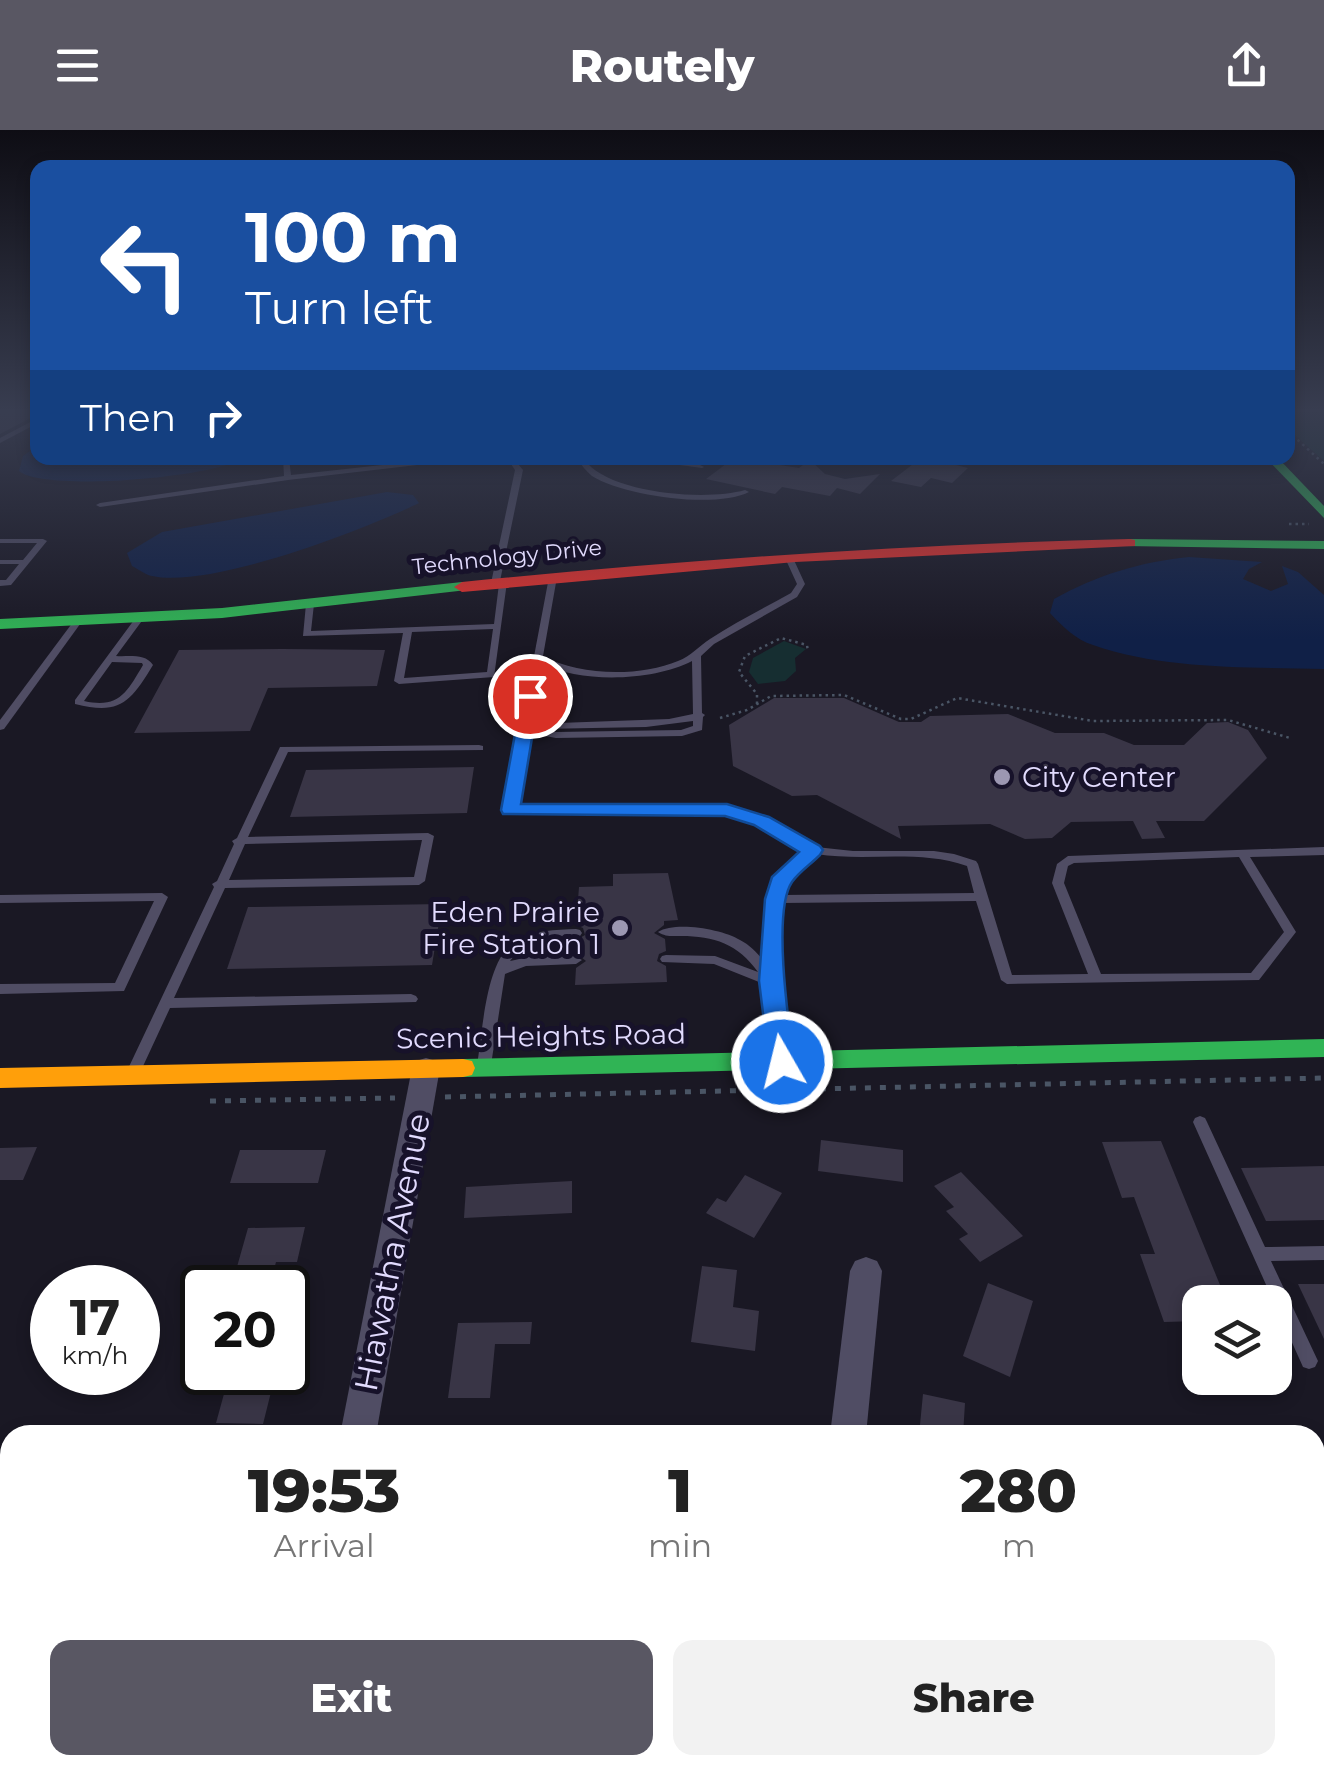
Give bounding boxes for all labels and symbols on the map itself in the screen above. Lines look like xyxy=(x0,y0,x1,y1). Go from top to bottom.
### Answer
street label: Technology Drive xyxy=(411,534,603,580)
pin xyxy=(488,654,573,739)
place label: City Center xyxy=(1022,760,1176,794)
marker: City Center xyxy=(991,766,1013,788)
place label: Eden Prairie Fire Station 1 xyxy=(422,895,600,961)
marker: Eden Prairie Fire Station 1 xyxy=(609,917,631,939)
position arrow xyxy=(730,1010,834,1114)
street label: Scenic Heights Road xyxy=(396,1016,686,1056)
street label: Hiawatha Avenue xyxy=(346,1110,438,1394)
speed limit sign: 20 xyxy=(180,1265,310,1395)

